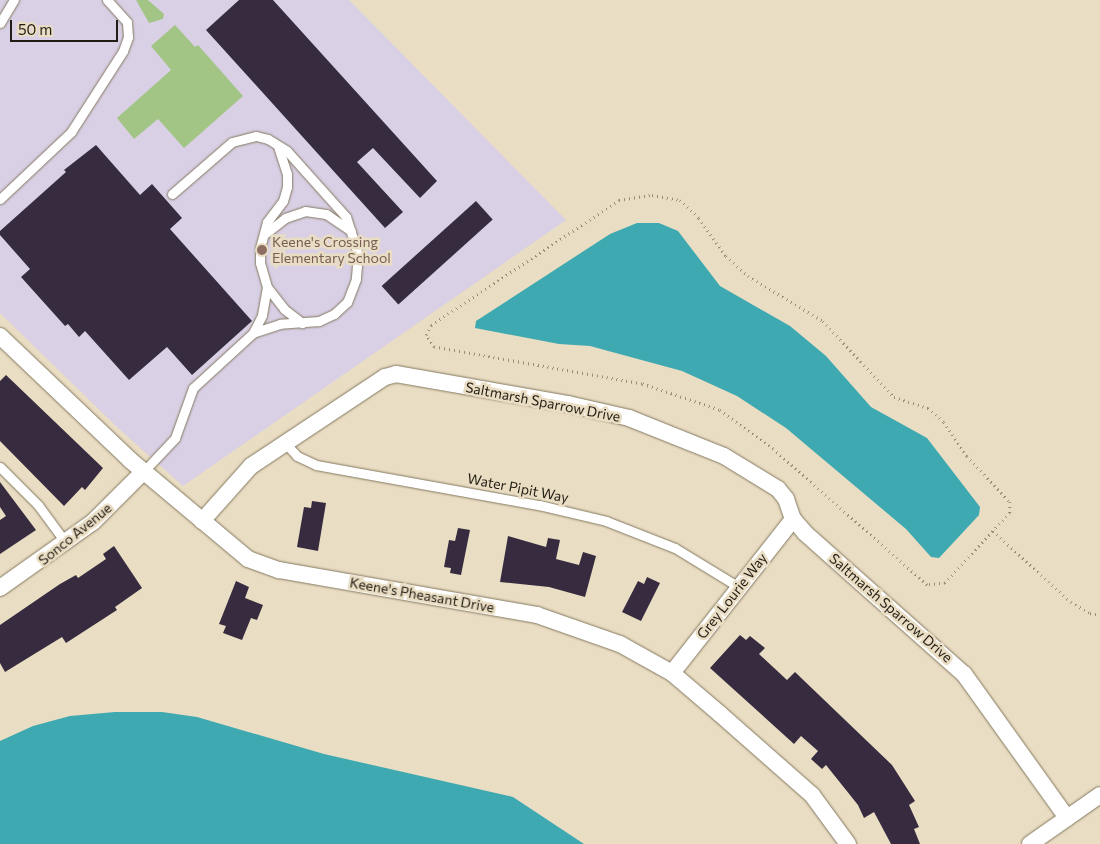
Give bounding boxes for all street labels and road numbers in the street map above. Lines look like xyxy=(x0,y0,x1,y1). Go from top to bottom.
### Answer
street label: Saltmarsh Sparrow Drive xyxy=(464,379,622,425)
street label: Water Pipit Way xyxy=(466,470,570,506)
street label: Sonco Avenue xyxy=(35,499,115,569)
street label: Grey Lourie Way xyxy=(693,550,771,642)
street label: Saltmarsh Sparrow Drive xyxy=(826,550,956,666)
street label: Keene's Pheasant Drive xyxy=(348,574,496,616)

